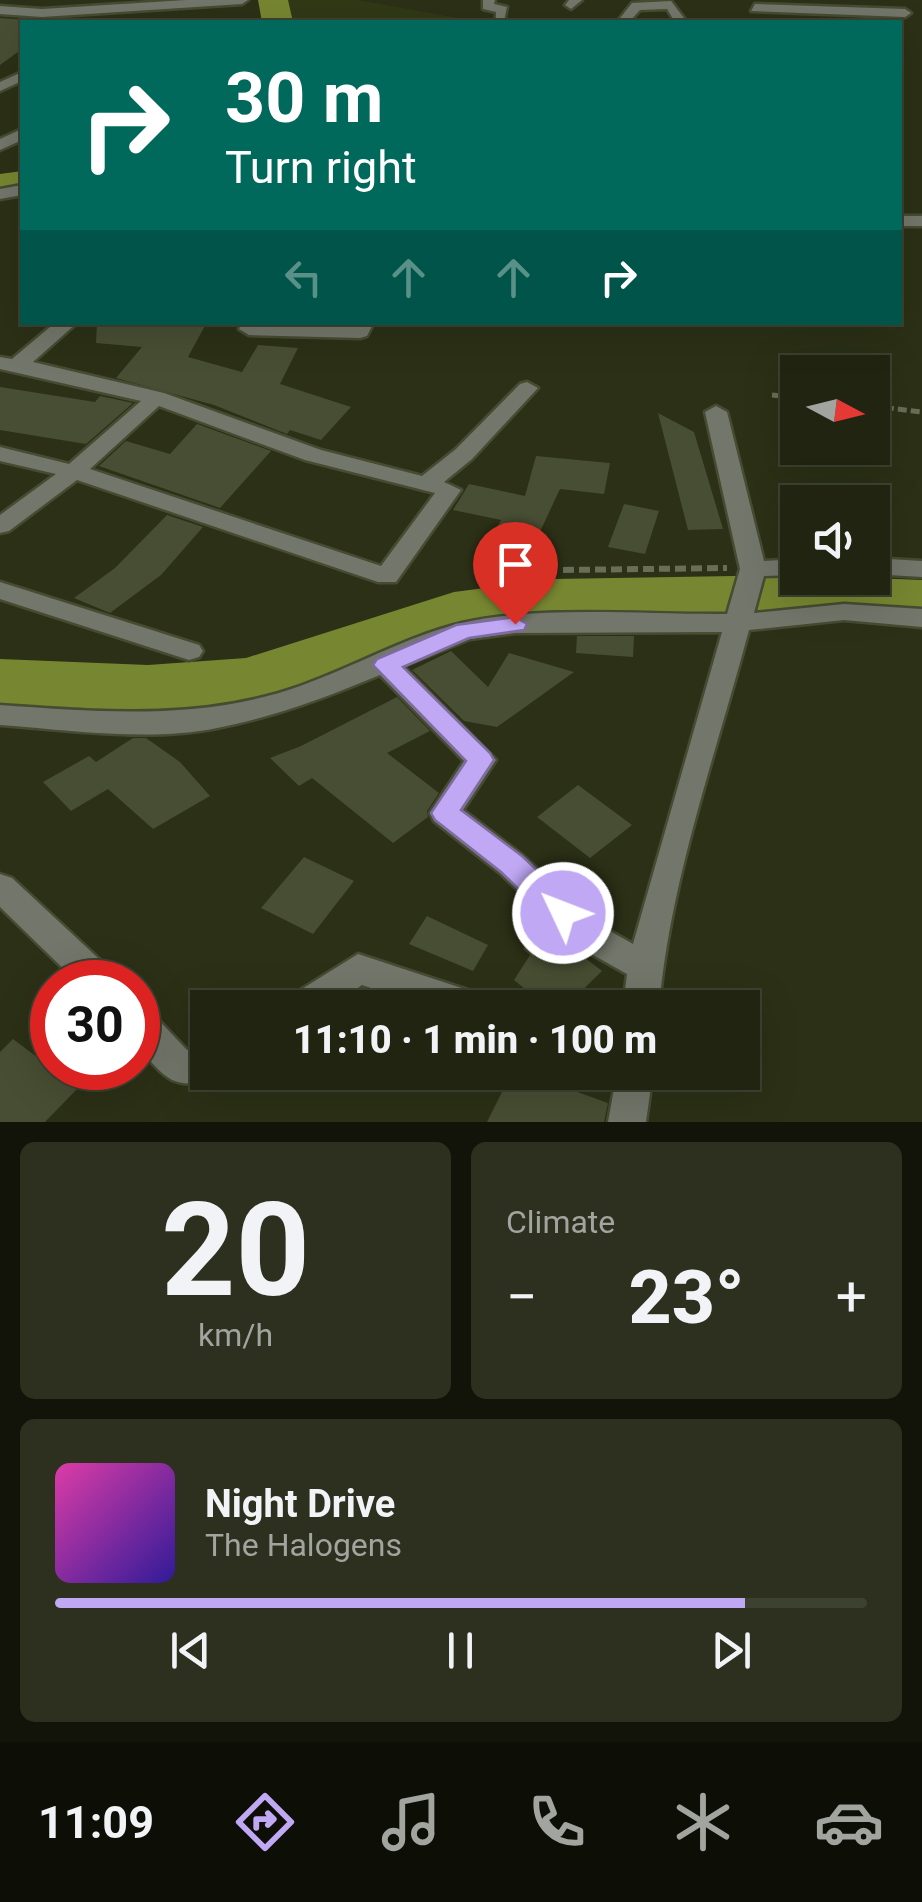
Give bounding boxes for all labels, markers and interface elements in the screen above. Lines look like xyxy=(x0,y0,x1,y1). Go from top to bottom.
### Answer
text: 30 m xyxy=(225,57,383,139)
icon: right xyxy=(60,60,190,190)
text: Turn right xyxy=(225,141,417,194)
icon: left xyxy=(276,250,331,305)
icon: ahead xyxy=(381,250,436,305)
icon: ahead xyxy=(486,250,541,305)
icon: right xyxy=(591,250,646,305)
north arrow xyxy=(780,355,890,465)
map controls xyxy=(780,355,890,595)
button: sound xyxy=(780,485,890,595)
pin xyxy=(473,522,558,625)
icon: arrive xyxy=(488,537,543,592)
position arrow xyxy=(511,861,615,965)
speed limit sign: 30 xyxy=(30,960,160,1090)
text: 11:10 · 1 min · 100 m xyxy=(293,1018,657,1062)
text: 20 xyxy=(161,1174,310,1327)
text: Climate xyxy=(506,1203,615,1241)
text: 23° xyxy=(629,1253,745,1341)
text: − xyxy=(506,1265,537,1329)
text: + xyxy=(836,1265,867,1329)
text: km/h xyxy=(198,1316,273,1354)
text: Night Drive xyxy=(205,1482,395,1526)
text: The Halogens xyxy=(205,1526,402,1564)
icon: previous xyxy=(163,1623,218,1678)
icon: pause xyxy=(433,1623,488,1678)
icon: next xyxy=(704,1623,759,1678)
icon: directions xyxy=(230,1787,300,1857)
icon: music xyxy=(376,1787,446,1857)
icon: phone xyxy=(522,1787,592,1857)
icon: climate xyxy=(668,1787,738,1857)
icon: car xyxy=(814,1787,884,1857)
text: 11:09 xyxy=(38,1796,154,1849)

